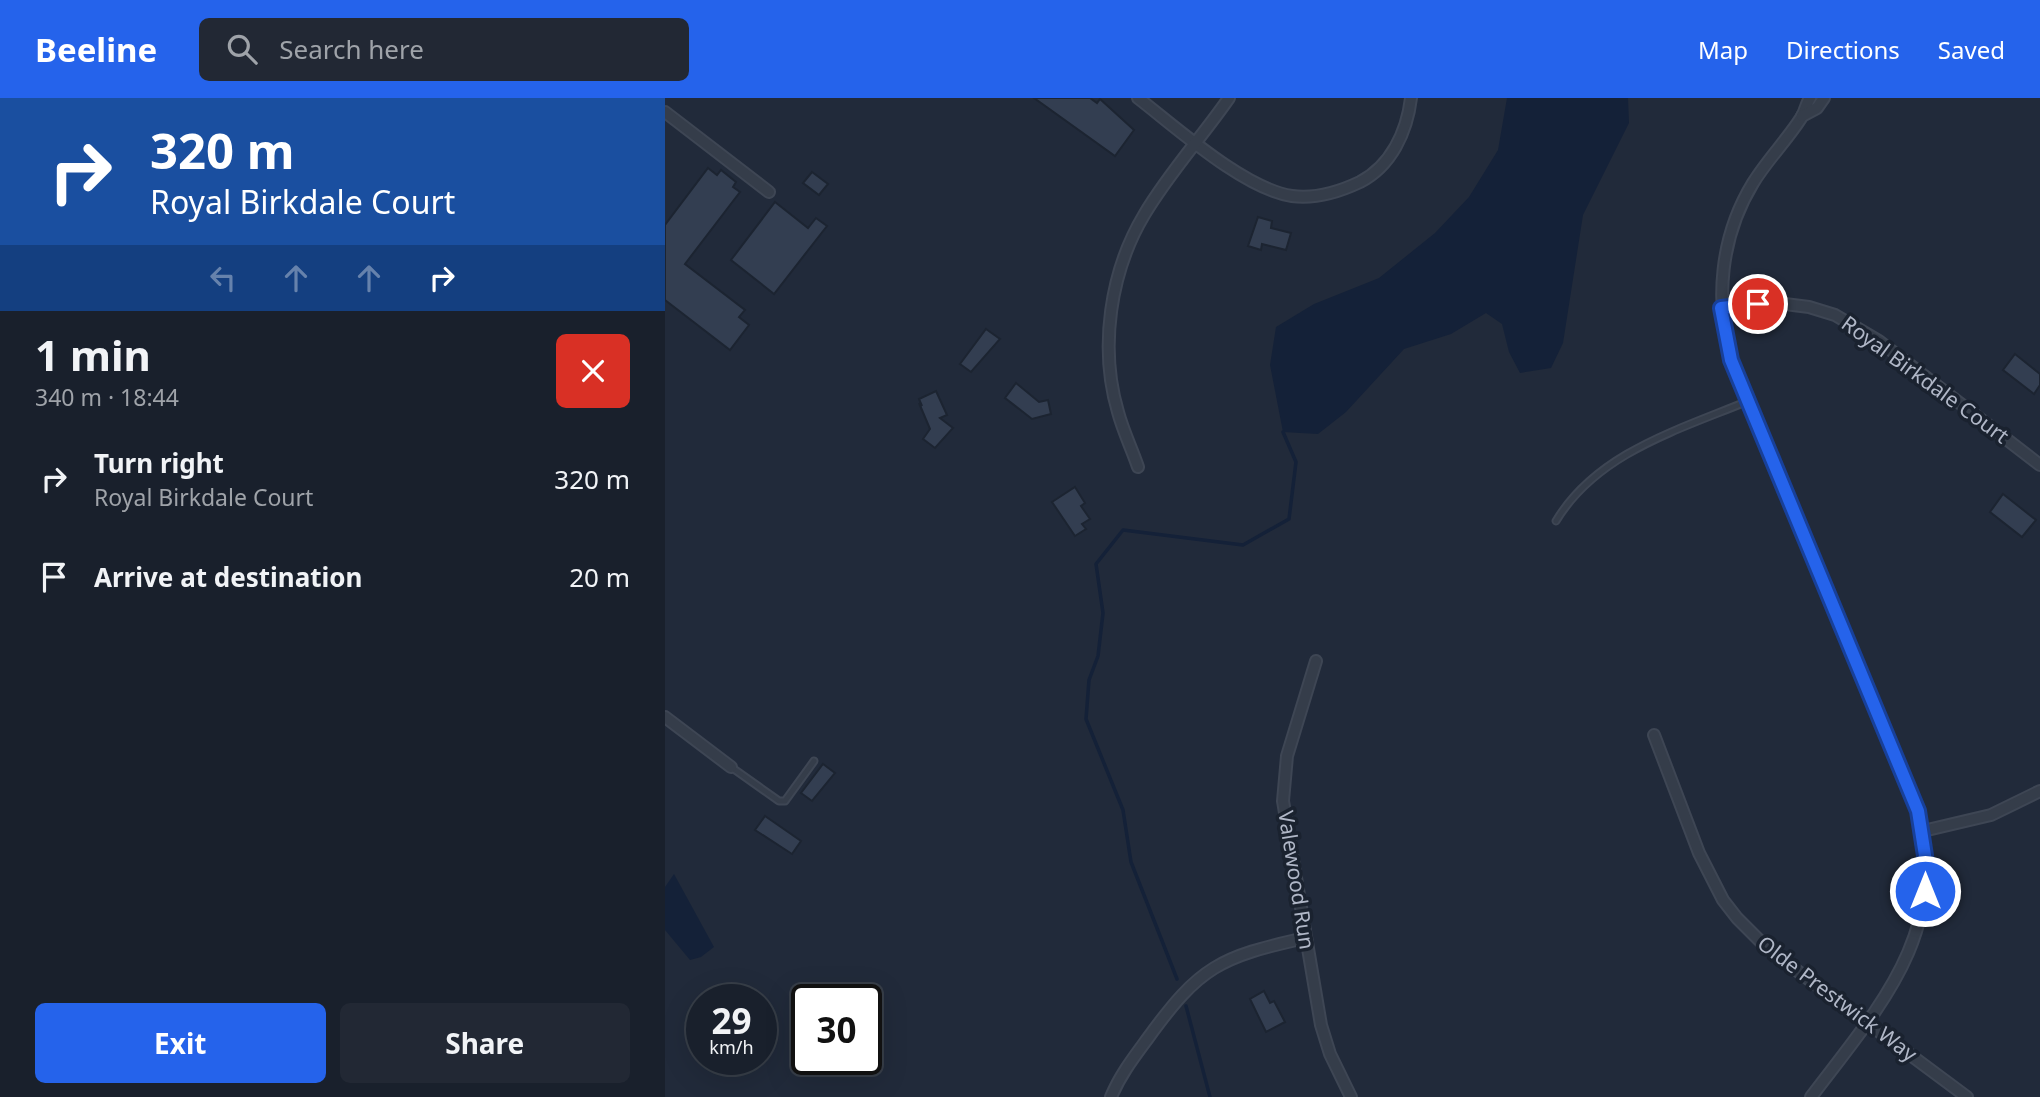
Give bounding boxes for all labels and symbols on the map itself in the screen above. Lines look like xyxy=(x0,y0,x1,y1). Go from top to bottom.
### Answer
pin xyxy=(1728,274,1788,334)
street label: Royal Birkdale Court xyxy=(1836,309,2015,450)
street label: Valewood Run xyxy=(1272,808,1322,951)
position arrow xyxy=(1888,854,1962,928)
street label: Olde Prestwick Way xyxy=(1752,929,1923,1068)
speed limit sign: 30 xyxy=(791,984,882,1075)

